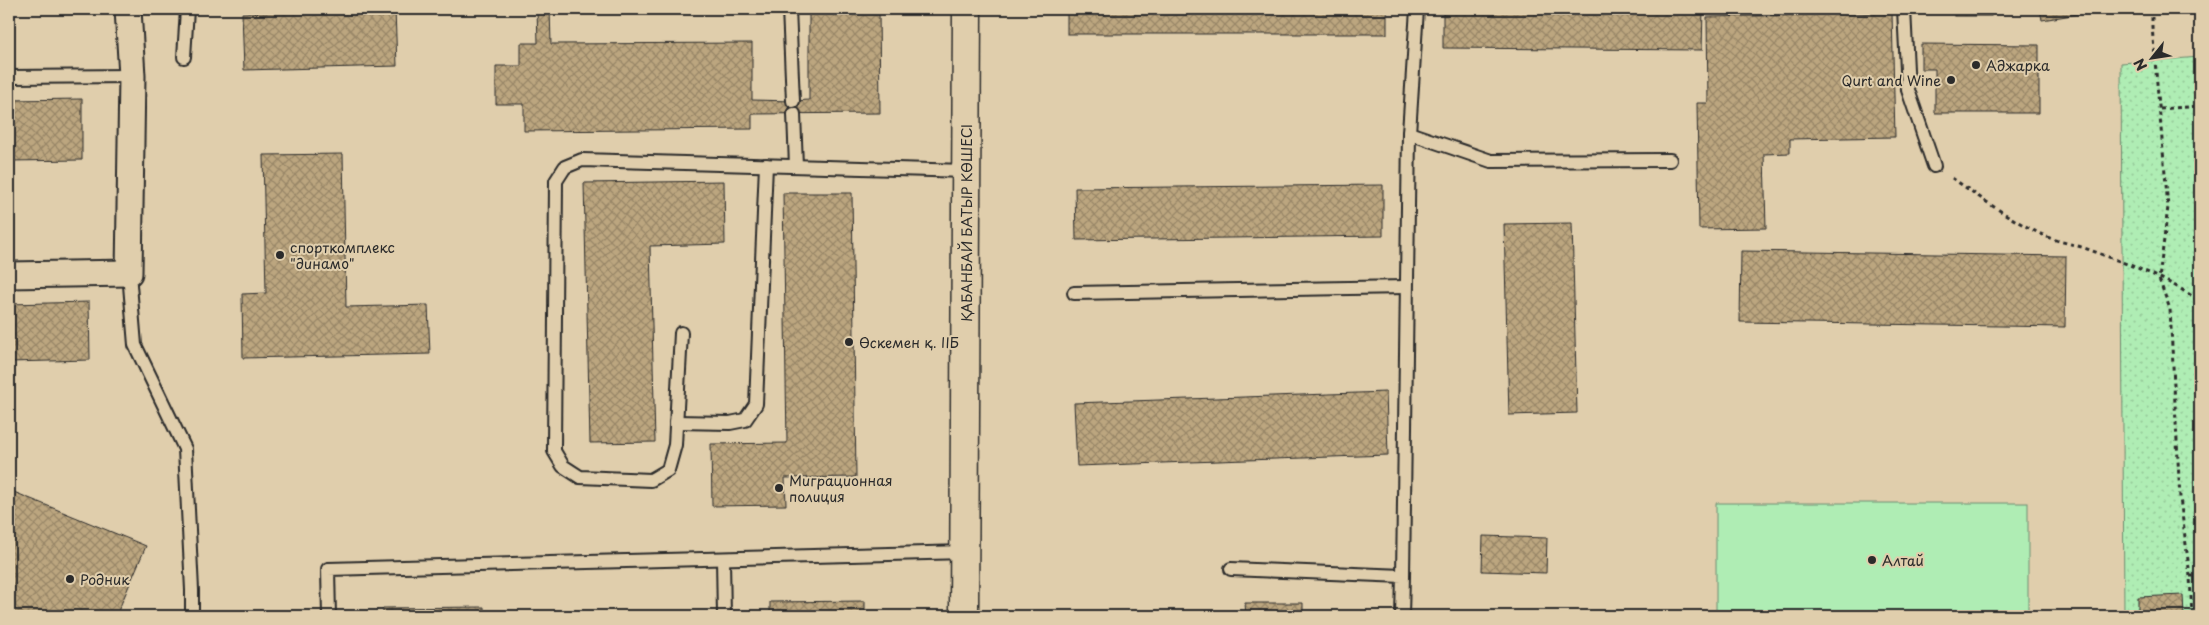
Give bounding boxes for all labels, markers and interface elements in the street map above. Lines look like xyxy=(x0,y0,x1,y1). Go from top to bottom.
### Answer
north arrow xyxy=(2126,32,2176,82)
place label: Аджарка xyxy=(1986,55,2050,76)
text: N xyxy=(2128,55,2152,75)
marker: Аджарка xyxy=(1970,59,1982,71)
place label: Qurt and Wine xyxy=(1842,70,1941,91)
marker: Qurt and Wine xyxy=(1945,74,1957,86)
street label: ҚАБАНБАЙ БАТЫР КӨШЕСІ xyxy=(956,124,977,322)
place label: спорткомплекс "динамо" xyxy=(290,237,395,274)
marker: спорткомплекс "динамо" xyxy=(274,249,286,261)
place label: Өскемен қ. ІІБ xyxy=(859,332,959,353)
marker: Өскемен қ. ІІБ xyxy=(843,336,855,348)
place label: Миграционная полиция xyxy=(789,470,893,507)
marker: Миграционная полиция xyxy=(773,482,785,494)
place label: Алтай xyxy=(1882,550,1924,571)
marker: Алтай xyxy=(1866,554,1878,566)
place label: Родник xyxy=(80,569,130,590)
marker: Родник xyxy=(64,573,76,585)

